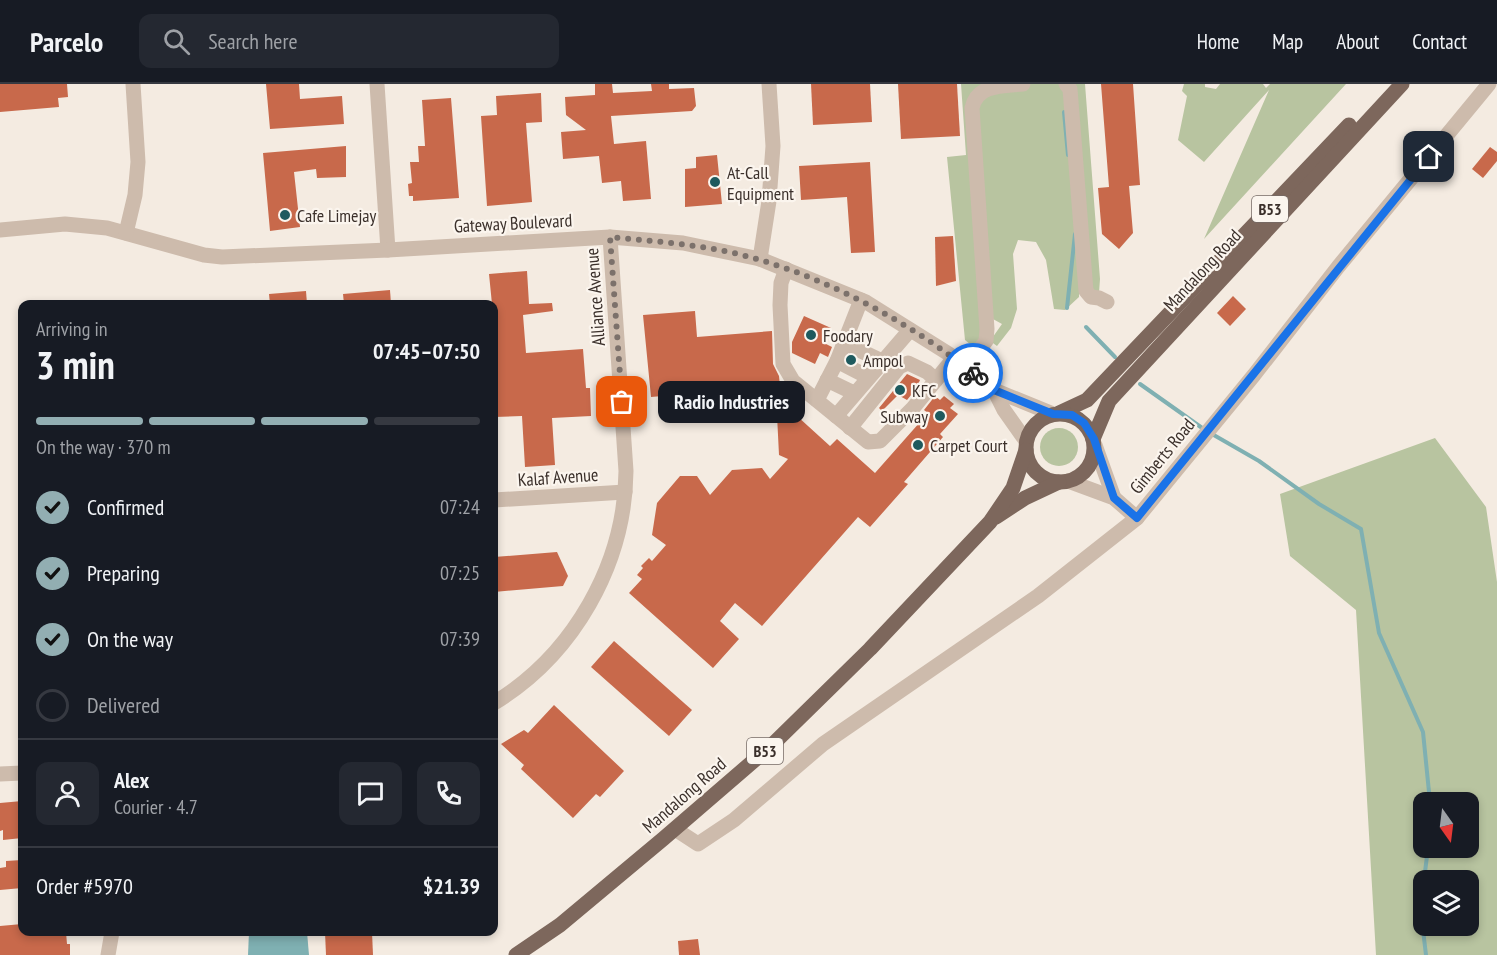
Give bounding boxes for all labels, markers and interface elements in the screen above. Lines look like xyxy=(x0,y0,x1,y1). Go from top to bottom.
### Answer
search box xyxy=(139,14,559,68)
text: Parcelo xyxy=(30,23,103,60)
icon: search xyxy=(160,25,193,58)
text: Search here xyxy=(208,27,298,55)
text: Home xyxy=(1197,28,1239,55)
text: Map xyxy=(1272,28,1303,55)
text: About xyxy=(1336,28,1379,55)
text: Contact xyxy=(1412,28,1467,55)
pin xyxy=(1403,131,1454,182)
icon: home xyxy=(1412,140,1445,173)
place label: At-Call Equipment xyxy=(727,161,794,205)
marker: At-Call Equipment xyxy=(708,175,722,189)
road number: B53 xyxy=(1252,196,1288,222)
place label: Cafe Limejay xyxy=(297,204,377,227)
marker: Cafe Limejay xyxy=(278,208,292,222)
street label: Gateway Boulevard xyxy=(453,208,573,238)
street label: Mandalong Road xyxy=(1158,224,1246,316)
street label: Alliance Avenue xyxy=(580,247,610,347)
text: Arriving in xyxy=(36,316,108,342)
place label: Foodary xyxy=(823,324,873,347)
marker: Foodary xyxy=(804,328,818,342)
text: 07:45–07:50 xyxy=(373,337,480,365)
text: 3 min xyxy=(36,339,115,390)
courier xyxy=(943,343,1003,403)
place label: Ampol xyxy=(863,349,904,372)
marker: Ampol xyxy=(844,353,858,367)
icon: bike xyxy=(957,357,990,390)
pin xyxy=(596,376,647,427)
place label: KFC xyxy=(912,379,937,402)
callout: Radio Industries xyxy=(658,381,805,423)
marker: KFC xyxy=(893,383,907,397)
icon: bag xyxy=(605,385,638,418)
text: Radio Industries xyxy=(674,389,789,415)
place label: Subway xyxy=(880,405,928,428)
marker: Subway xyxy=(933,409,947,423)
street label: Gimberts Road xyxy=(1125,414,1199,498)
text: On the way · 370 m xyxy=(36,434,171,460)
place label: Carpet Court xyxy=(930,434,1008,457)
marker: Carpet Court xyxy=(911,438,925,452)
street label: Kalaf Avenue xyxy=(517,463,599,491)
icon: check xyxy=(36,491,69,524)
text: Confirmed xyxy=(87,493,164,521)
text: 07:24 xyxy=(440,494,480,520)
icon: check xyxy=(36,557,69,590)
text: Preparing xyxy=(87,559,160,587)
text: 07:25 xyxy=(440,560,480,586)
icon: check xyxy=(36,623,69,656)
text: On the way xyxy=(87,625,173,653)
text: 07:39 xyxy=(440,626,480,652)
text: Delivered xyxy=(87,691,160,719)
road number: B53 xyxy=(747,738,783,764)
street label: Mandalong Road xyxy=(637,752,731,838)
button: person xyxy=(36,762,99,825)
button: chat xyxy=(339,762,402,825)
button: phone xyxy=(417,762,480,825)
text: Alex xyxy=(114,766,149,794)
north arrow xyxy=(1413,792,1479,858)
map controls xyxy=(1413,792,1479,936)
text: Courier · 4.7 xyxy=(114,794,198,820)
button: layers xyxy=(1413,870,1479,936)
text: Order #5970 xyxy=(36,872,133,900)
text: $21.39 xyxy=(423,872,480,900)

